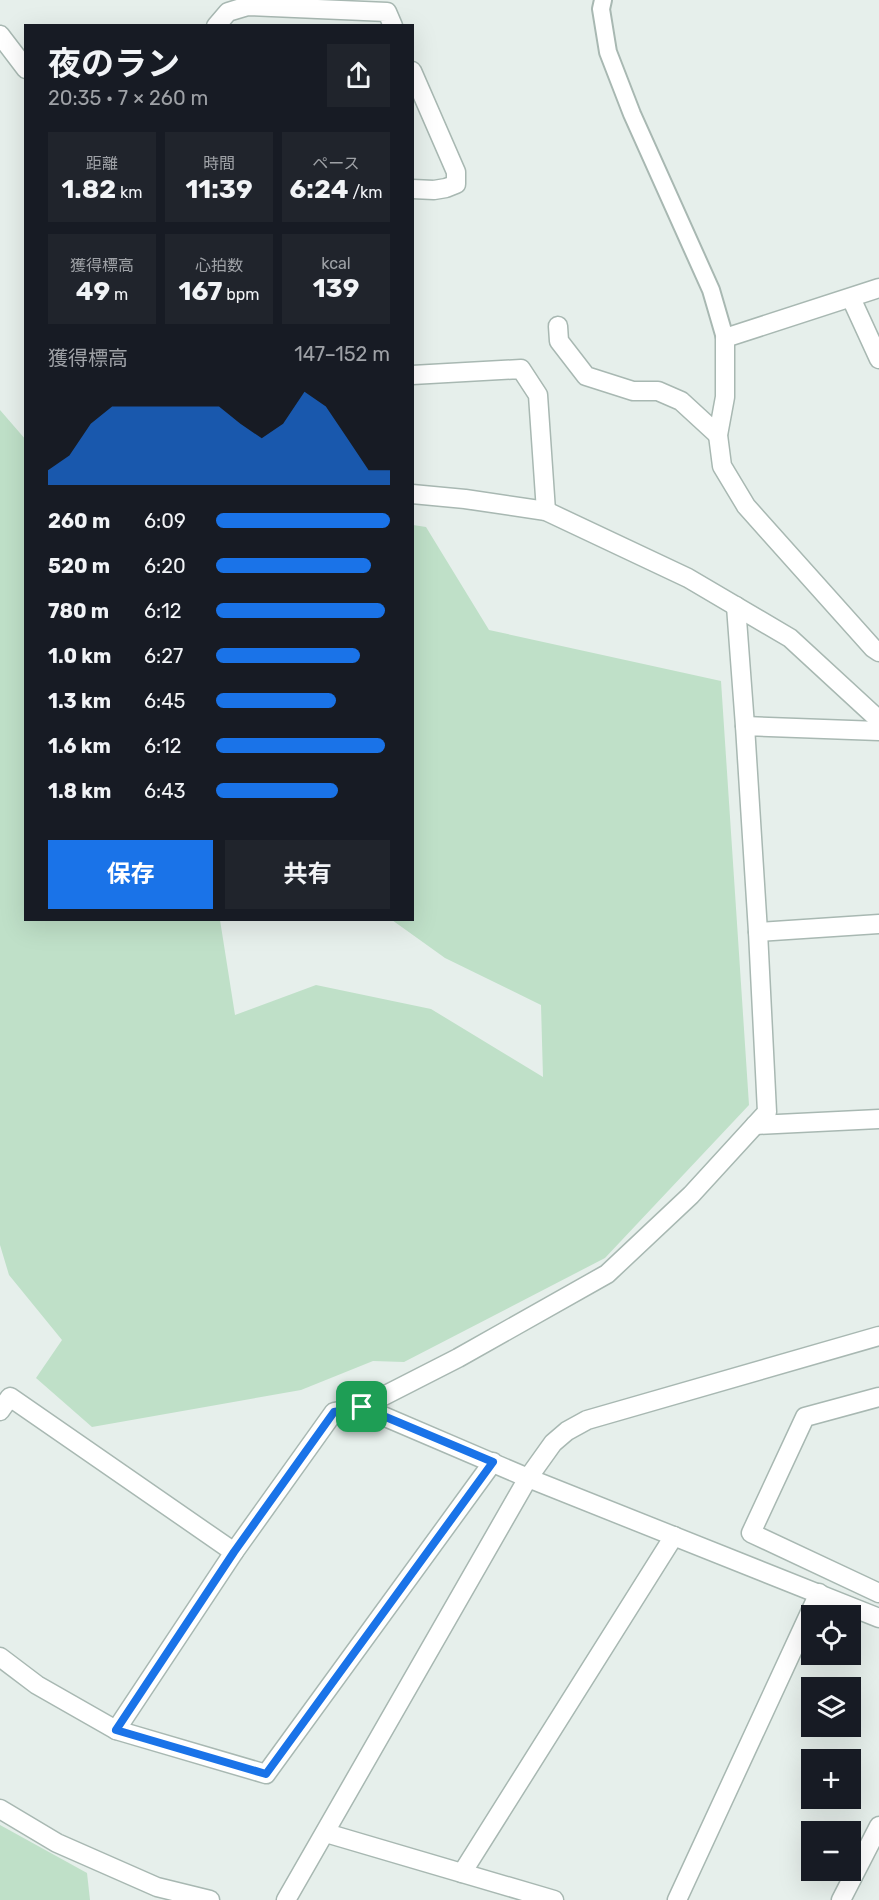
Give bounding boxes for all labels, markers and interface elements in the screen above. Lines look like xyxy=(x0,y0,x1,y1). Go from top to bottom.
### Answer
text: 夜のラン xyxy=(48,44,180,83)
button: share xyxy=(327,44,390,107)
text: 20:35 · 7 × 260 m xyxy=(48,86,208,110)
text: 距離 xyxy=(86,154,118,173)
text: 時間 xyxy=(203,154,235,173)
text: ペース xyxy=(312,154,360,173)
text: 1.82 xyxy=(61,174,116,205)
text: 11:39 xyxy=(185,174,253,205)
text: 6:24 xyxy=(289,174,348,205)
text: km xyxy=(116,183,143,202)
text: /km xyxy=(348,183,383,202)
text: kcal xyxy=(321,254,351,273)
text: 獲得標高 xyxy=(70,256,134,275)
text: 心拍数 xyxy=(195,256,243,275)
text: 139 xyxy=(313,273,359,304)
text: 49 xyxy=(76,276,110,307)
text: 167 xyxy=(178,276,222,307)
text: m xyxy=(110,285,128,304)
text: bpm xyxy=(222,285,260,304)
text: 147–152 m xyxy=(294,342,390,366)
text: 獲得標高 xyxy=(48,346,128,370)
text: 260 m xyxy=(48,509,110,533)
text: 6:09 xyxy=(144,509,186,533)
text: 520 m xyxy=(48,554,110,578)
text: 6:20 xyxy=(144,554,186,578)
text: 780 m xyxy=(48,599,109,623)
text: 6:12 xyxy=(144,599,181,623)
text: 1.0 km xyxy=(48,644,111,668)
text: 6:27 xyxy=(144,644,183,668)
text: 1.3 km xyxy=(48,689,111,713)
text: 6:45 xyxy=(144,689,185,713)
text: 1.6 km xyxy=(48,734,111,758)
text: 6:12 xyxy=(144,734,181,758)
text: 1.8 km xyxy=(48,779,111,803)
text: 6:43 xyxy=(144,779,186,803)
button: 保存 xyxy=(48,840,213,909)
button: 共有 xyxy=(225,840,390,909)
pin xyxy=(336,1381,387,1432)
icon: arrive xyxy=(345,1390,378,1423)
map controls xyxy=(801,1605,861,1881)
button: locate xyxy=(801,1605,861,1665)
button: layers xyxy=(801,1677,861,1737)
button: + xyxy=(801,1749,861,1809)
button: − xyxy=(801,1821,861,1881)

